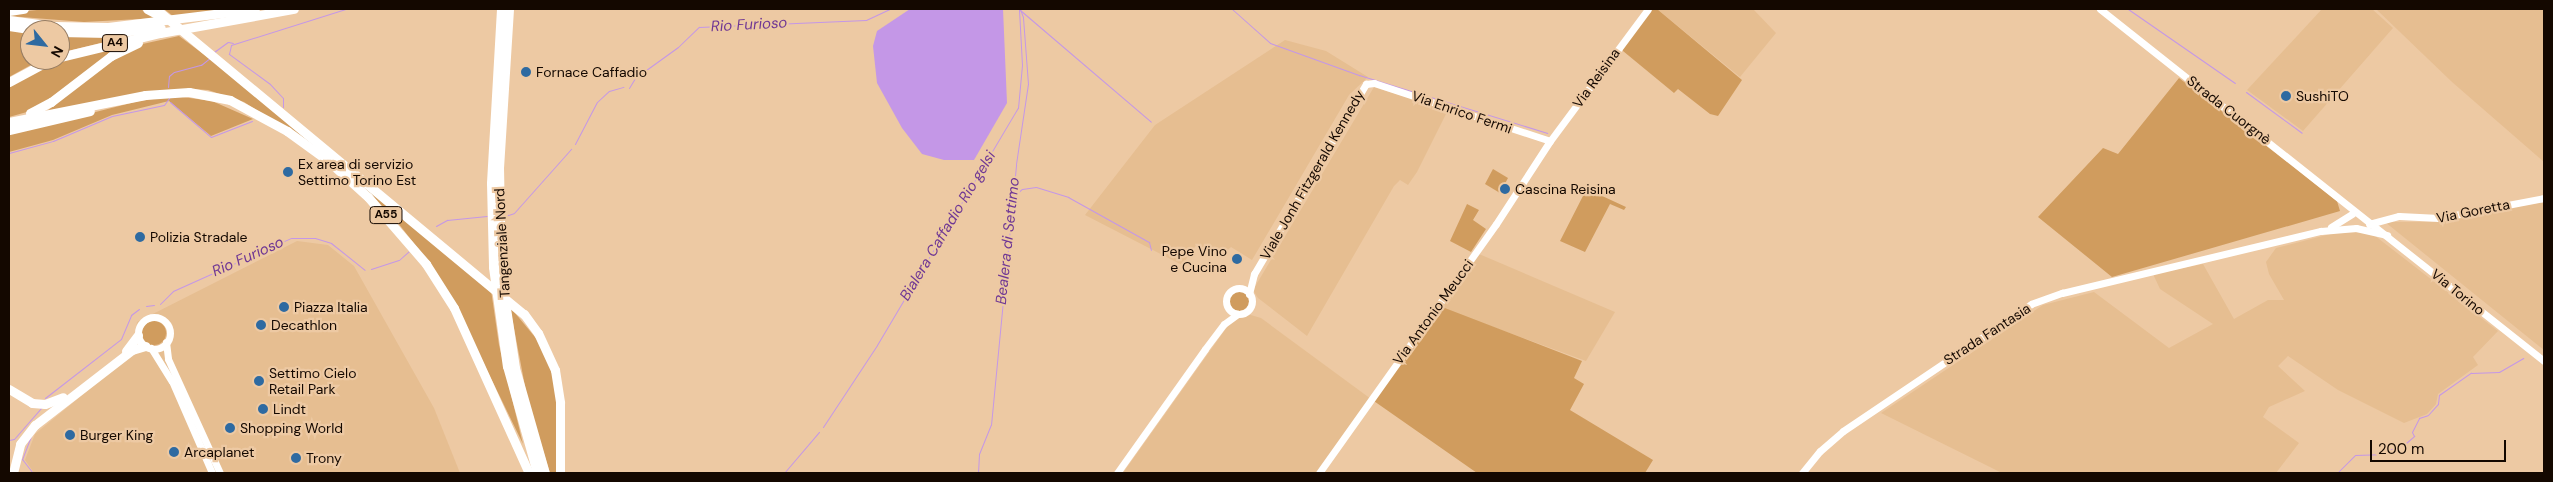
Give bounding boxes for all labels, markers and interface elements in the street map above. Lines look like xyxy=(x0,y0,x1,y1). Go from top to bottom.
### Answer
water label: Rio Furioso xyxy=(710,14,788,36)
north arrow xyxy=(20,20,70,70)
road number: A4 xyxy=(101,34,129,52)
text: N xyxy=(47,43,68,61)
street label: Via Reisina xyxy=(1569,45,1623,111)
place label: Fornace Caffadio xyxy=(536,64,647,80)
marker: Fornace Caffadio xyxy=(520,66,532,78)
street label: Strada Cuorgnè xyxy=(2184,72,2274,148)
street label: Viale Jonh Fitzgerald Kennedy xyxy=(1256,87,1368,263)
street label: Via Enrico Fermi xyxy=(1410,87,1514,137)
place label: SushiTO xyxy=(2296,88,2349,104)
marker: SushiTO xyxy=(2280,90,2292,102)
water label: Bialera Caffadio Rio gelsi xyxy=(896,148,1000,304)
place label: Ex area di servizio Settimo Torino Est xyxy=(298,156,416,188)
marker: Ex area di servizio Settimo Torino Est xyxy=(282,166,294,178)
water label: Bealera di Settimo xyxy=(992,177,1024,305)
place label: Cascina Reisina xyxy=(1515,181,1616,197)
marker: Cascina Reisina xyxy=(1499,183,1511,195)
street label: Tangenziale Nord xyxy=(491,188,513,298)
street label: Via Goretta xyxy=(2435,196,2511,226)
road number: A55 xyxy=(368,206,404,224)
place label: Polizia Stradale xyxy=(150,229,247,245)
marker: Polizia Stradale xyxy=(134,231,146,243)
water label: Rio Furioso xyxy=(209,233,287,281)
place label: Pepe Vino e Cucina xyxy=(1162,243,1227,276)
marker: Pepe Vino e Cucina xyxy=(1231,253,1243,265)
street label: Via Antonio Meucci xyxy=(1389,256,1477,368)
street label: Via Torino xyxy=(2428,265,2488,319)
place label: Piazza Italia xyxy=(294,299,368,315)
street label: Strada Fantasia xyxy=(1940,300,2034,368)
marker: Piazza Italia xyxy=(278,301,290,313)
place label: Decathlon xyxy=(271,317,337,333)
marker: Decathlon xyxy=(255,319,267,331)
place label: Settimo Cielo Retail Park xyxy=(269,365,356,398)
marker: Settimo Cielo Retail Park xyxy=(253,375,265,387)
place label: Lindt xyxy=(273,401,306,417)
marker: Lindt xyxy=(257,403,269,415)
place label: Shopping World xyxy=(240,420,343,436)
marker: Shopping World xyxy=(224,422,236,434)
place label: Burger King xyxy=(80,427,153,443)
marker: Burger King xyxy=(64,429,76,441)
scale bar xyxy=(2373,430,2509,462)
text: 200 m xyxy=(2378,439,2424,459)
place label: Arcaplanet xyxy=(184,444,255,460)
marker: Arcaplanet xyxy=(168,446,180,458)
place label: Trony xyxy=(306,450,342,466)
marker: Trony xyxy=(290,452,302,464)

